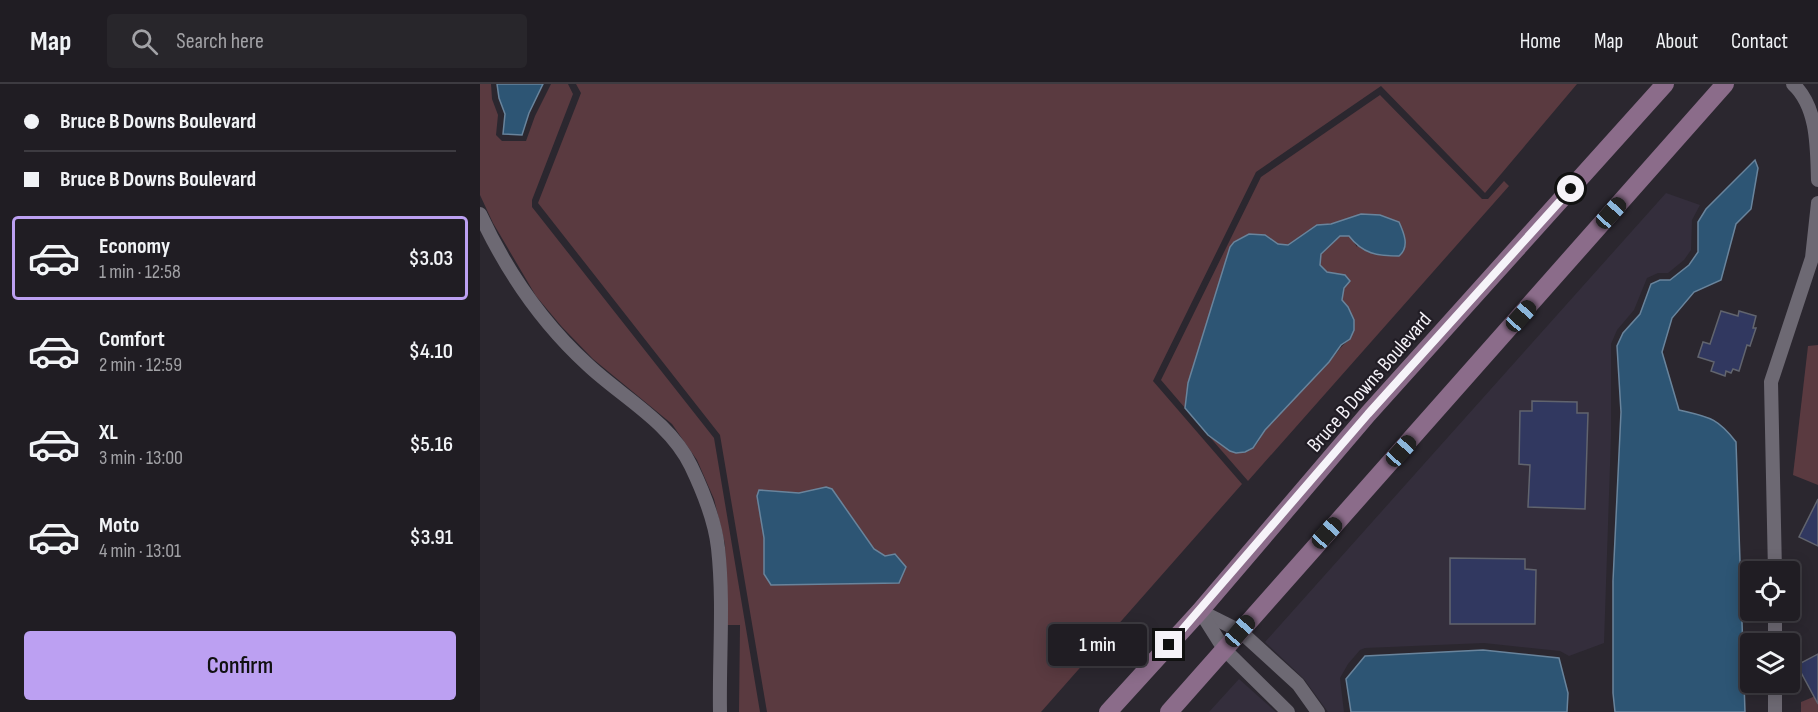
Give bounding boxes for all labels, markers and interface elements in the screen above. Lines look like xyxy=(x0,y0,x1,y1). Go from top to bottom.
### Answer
search box xyxy=(107,14,527,68)
text: Map xyxy=(30,25,71,58)
icon: search xyxy=(128,25,161,58)
text: Search here xyxy=(176,28,264,55)
text: Home xyxy=(1520,29,1561,54)
text: Map xyxy=(1594,29,1623,54)
text: About xyxy=(1656,29,1698,54)
text: Contact xyxy=(1731,29,1788,54)
text: Bruce B Downs Boulevard xyxy=(60,108,256,135)
text: Bruce B Downs Boulevard xyxy=(60,166,256,193)
route start xyxy=(1557,175,1584,202)
car xyxy=(1592,194,1630,232)
icon: car xyxy=(27,231,81,285)
text: Economy xyxy=(99,233,170,260)
text: $3.03 xyxy=(408,245,453,272)
text: 1 min · 12:58 xyxy=(99,260,181,284)
car xyxy=(1502,297,1540,335)
street label: Bruce B Downs Boulevard xyxy=(1302,307,1437,457)
icon: car xyxy=(27,324,81,378)
text: Comfort xyxy=(99,326,165,353)
text: $4.10 xyxy=(409,338,453,365)
text: 2 min · 12:59 xyxy=(99,353,182,377)
icon: car xyxy=(27,417,81,471)
text: XL xyxy=(99,419,118,446)
text: $5.16 xyxy=(409,431,453,458)
car xyxy=(1382,432,1420,470)
text: 3 min · 13:00 xyxy=(99,446,183,470)
icon: car xyxy=(27,510,81,564)
text: Moto xyxy=(99,512,139,539)
car xyxy=(1308,514,1346,552)
text: $3.91 xyxy=(410,524,453,551)
text: 4 min · 13:01 xyxy=(99,539,181,563)
map controls xyxy=(1740,561,1800,693)
button: locate xyxy=(1740,561,1800,621)
car xyxy=(1221,612,1259,650)
callout: 1 min xyxy=(1049,624,1148,666)
button: Confirm xyxy=(24,631,456,700)
route end xyxy=(1155,631,1182,658)
text: 1 min xyxy=(1079,633,1116,657)
button: layers xyxy=(1740,633,1800,693)

